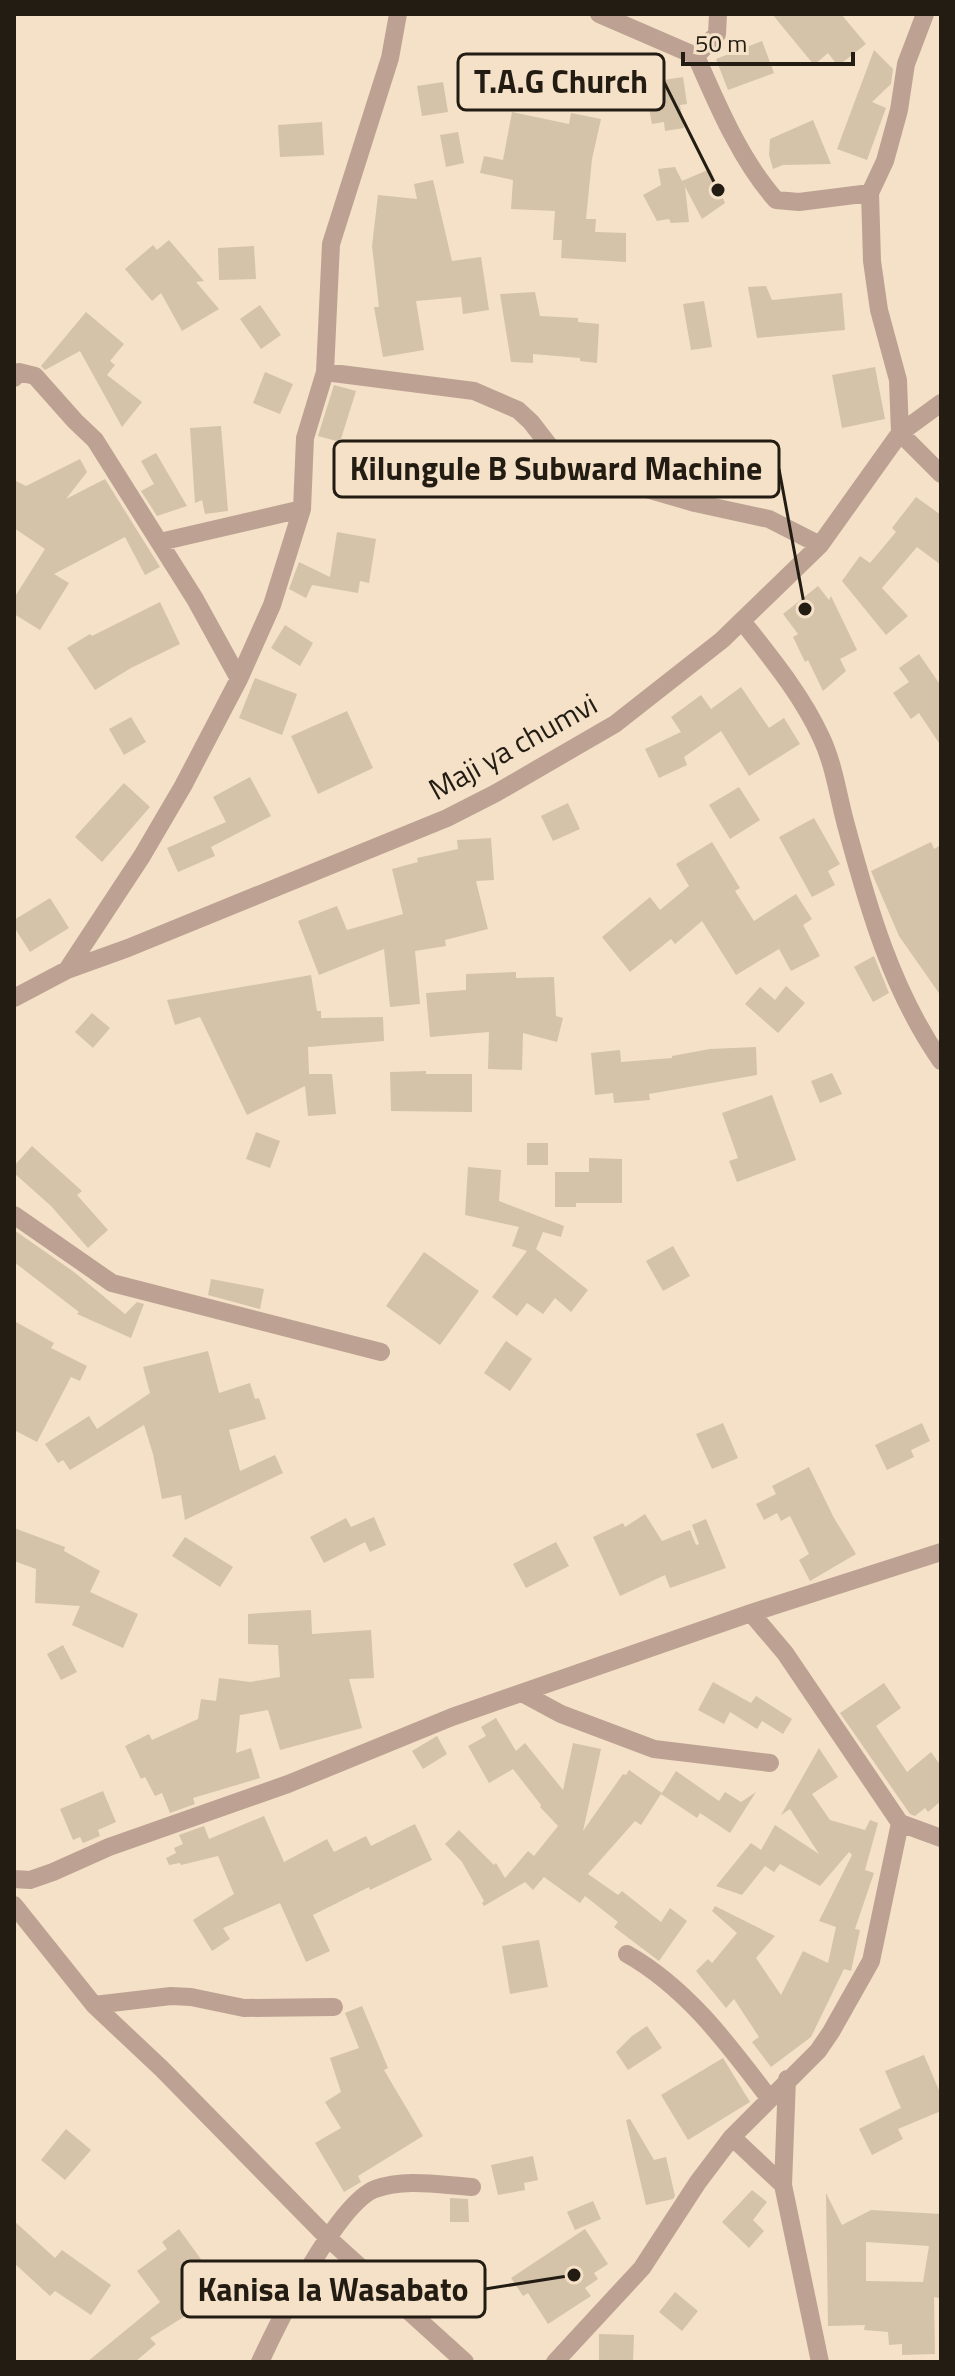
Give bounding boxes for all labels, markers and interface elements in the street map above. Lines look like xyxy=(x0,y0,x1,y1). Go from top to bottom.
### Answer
scale bar xyxy=(683,16,853,66)
text: 50 m xyxy=(695,25,747,61)
callout: T.A.G Church xyxy=(458,54,664,110)
text: T.A.G Church xyxy=(474,57,648,105)
callout: Kilungule B Subward Machine xyxy=(334,441,779,497)
text: Kilungule B Subward Machine xyxy=(350,444,762,492)
street label: Maji ya chumvi xyxy=(420,681,605,812)
callout: Kanisa la Wasabato xyxy=(182,2261,485,2317)
text: Kanisa la Wasabato xyxy=(197,2265,469,2313)

